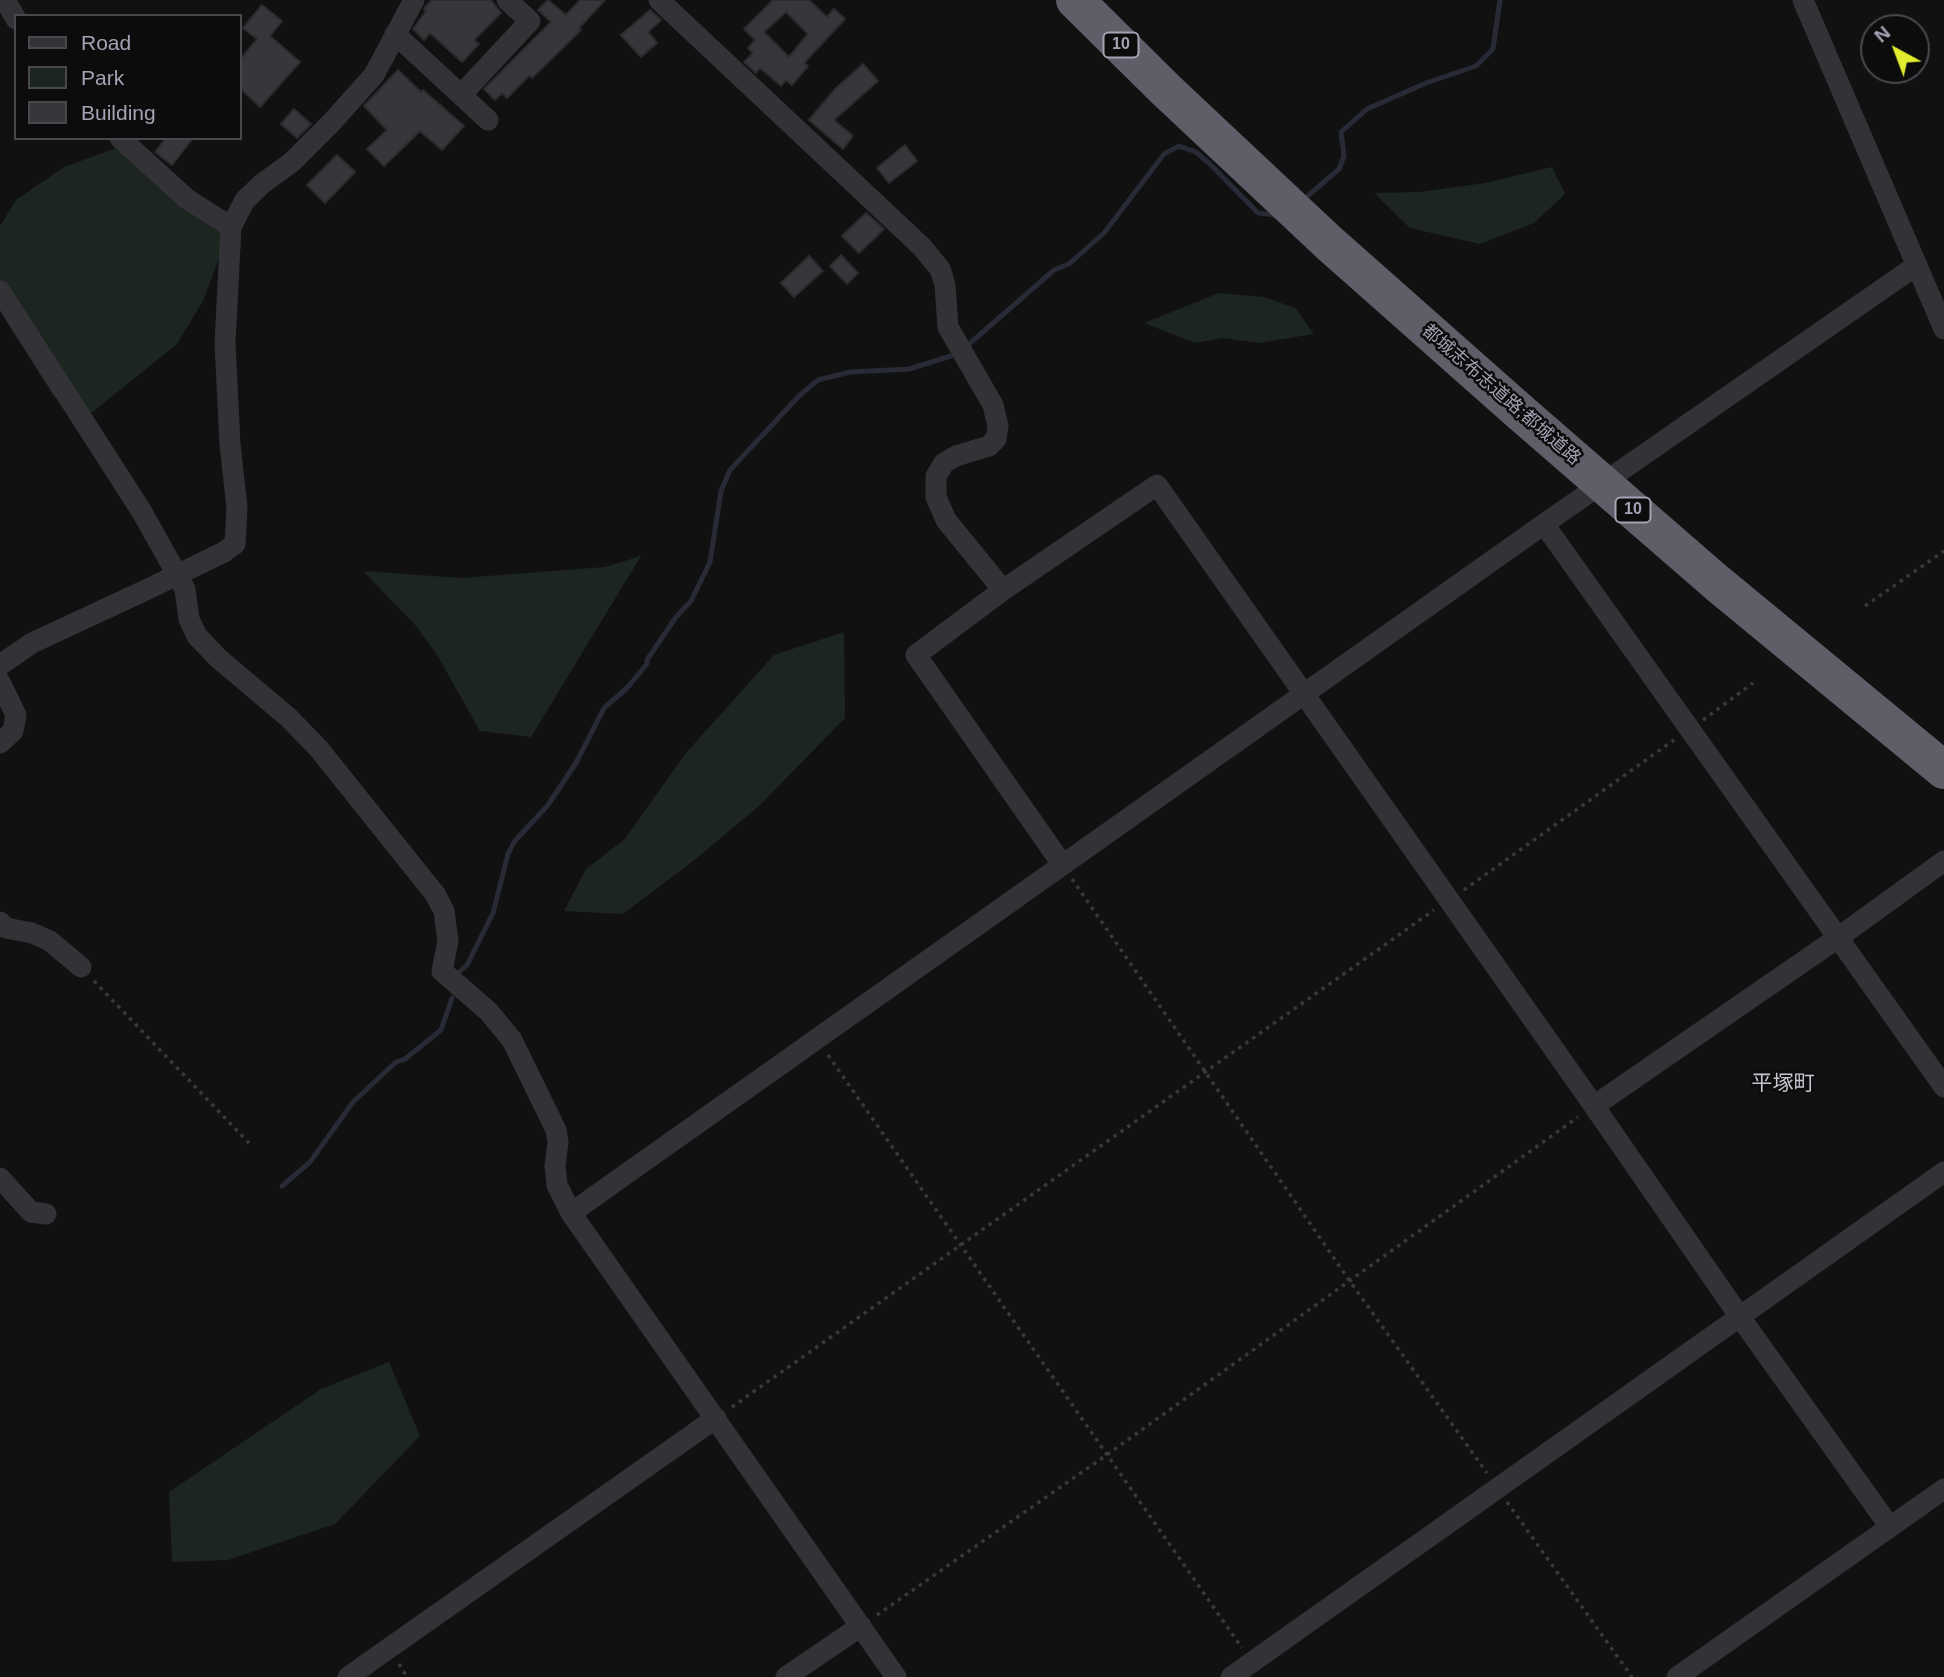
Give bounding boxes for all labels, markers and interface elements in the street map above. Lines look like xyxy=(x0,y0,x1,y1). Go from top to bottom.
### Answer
legend xyxy=(14,14,242,140)
north arrow xyxy=(1860,14,1930,84)
text: N xyxy=(1870,22,1894,47)
text: Road xyxy=(81,31,131,54)
road number: 10 xyxy=(1104,32,1138,58)
text: Park xyxy=(81,66,124,89)
text: Building xyxy=(81,101,156,124)
street label: 都城志布志道路;都城道路 xyxy=(1417,320,1585,470)
road number: 10 xyxy=(1616,498,1650,523)
district label: 平塚町 xyxy=(1752,1071,1814,1097)

